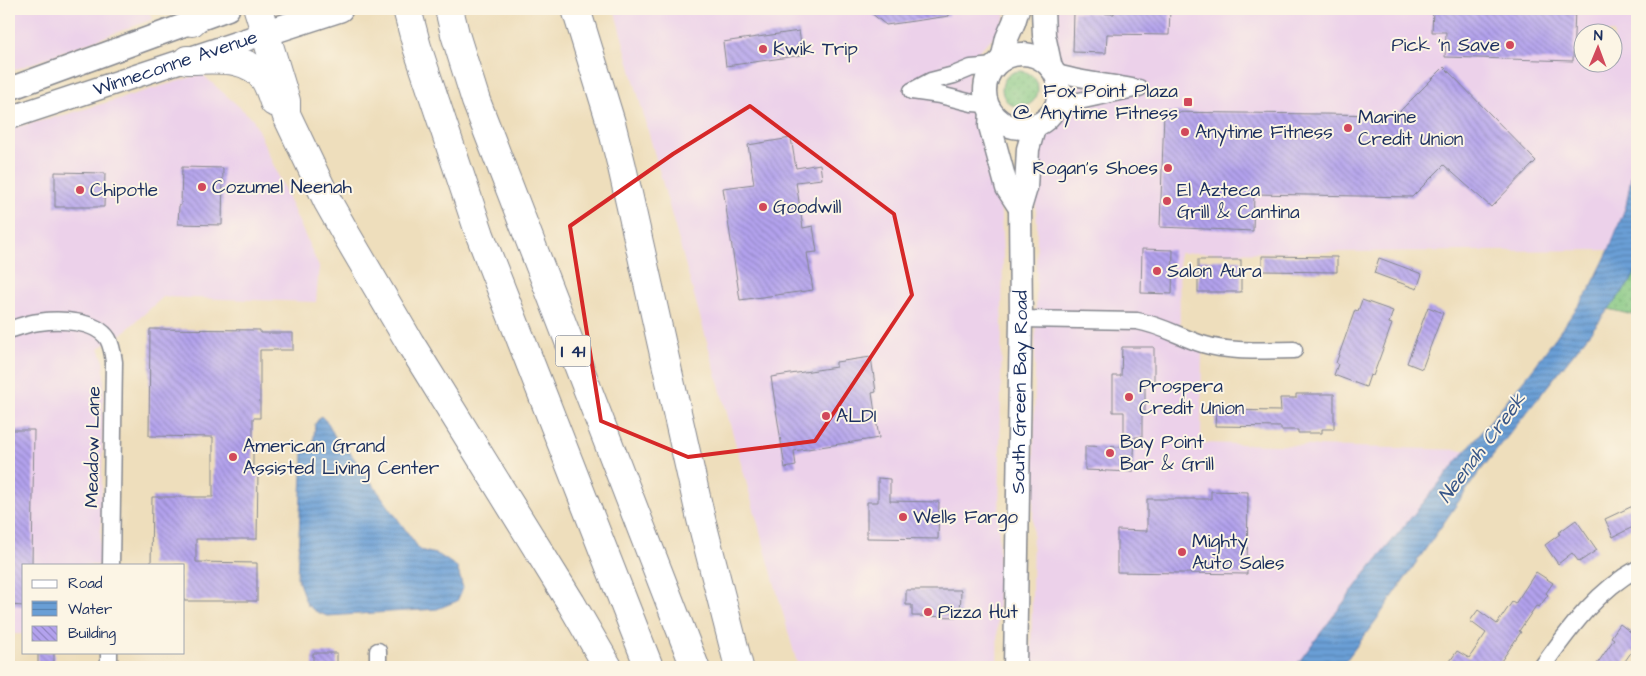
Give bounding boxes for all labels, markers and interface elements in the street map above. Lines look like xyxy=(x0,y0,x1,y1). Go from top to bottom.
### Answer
north arrow xyxy=(1574,22,1624,72)
street label: Winneconne Avenue xyxy=(90,23,261,103)
text: N xyxy=(1594,26,1603,46)
place label: Pick 'n Save xyxy=(1392,32,1500,59)
place label: Kwik Trip xyxy=(773,36,858,63)
marker: Pick 'n Save xyxy=(1504,39,1516,51)
marker: Kwik Trip xyxy=(757,43,769,55)
place label: Fox Point Plaza @ Anytime Fitness xyxy=(1013,78,1178,128)
marker: Fox Point Plaza @ Anytime Fitness xyxy=(1182,96,1194,108)
place label: Marine Credit Union xyxy=(1358,104,1463,153)
place label: Anytime Fitness xyxy=(1195,119,1333,147)
marker: Marine Credit Union xyxy=(1342,122,1354,134)
marker: Anytime Fitness xyxy=(1179,126,1191,138)
place label: Rogan's Shoes xyxy=(1032,155,1158,183)
marker: Rogan's Shoes xyxy=(1162,162,1174,174)
place label: Cozumel Neenah xyxy=(212,174,352,201)
place label: Chipotle xyxy=(90,177,158,204)
place label: El Azteca Grill & Cantina xyxy=(1177,177,1300,226)
marker: Cozumel Neenah xyxy=(196,181,208,193)
marker: Chipotle xyxy=(74,184,86,196)
place label: Goodwill xyxy=(773,194,842,221)
marker: El Azteca Grill & Cantina xyxy=(1161,195,1173,207)
marker: Goodwill xyxy=(757,201,769,213)
place label: Salon Aura xyxy=(1167,258,1262,285)
marker: Salon Aura xyxy=(1151,265,1163,277)
street label: South Green Bay Road xyxy=(1004,290,1035,494)
road number: I 41 xyxy=(556,336,590,366)
place label: Prospera Credit Union xyxy=(1139,373,1244,422)
street label: Meadow Lane xyxy=(78,386,108,508)
water label: Neenah Creek xyxy=(1431,387,1533,509)
marker: Prospera Credit Union xyxy=(1123,391,1135,403)
place label: ALDI xyxy=(836,403,877,430)
marker: ALDI xyxy=(820,410,832,422)
place label: Bay Point Bar & Grill xyxy=(1120,429,1214,478)
place label: American Grand Assisted Living Center xyxy=(243,433,440,483)
marker: Bay Point Bar & Grill xyxy=(1104,447,1116,459)
marker: American Grand Assisted Living Center xyxy=(227,451,239,463)
place label: Wells Fargo xyxy=(913,504,1018,532)
marker: Wells Fargo xyxy=(897,511,909,523)
place label: Mighty Auto Sales xyxy=(1192,528,1284,577)
marker: Mighty Auto Sales xyxy=(1176,546,1188,558)
legend xyxy=(22,564,185,654)
text: Road xyxy=(68,573,103,594)
text: Water xyxy=(68,599,112,620)
place label: Pizza Hut xyxy=(938,599,1018,626)
marker: Pizza Hut xyxy=(922,606,934,618)
text: Building xyxy=(68,623,116,645)

